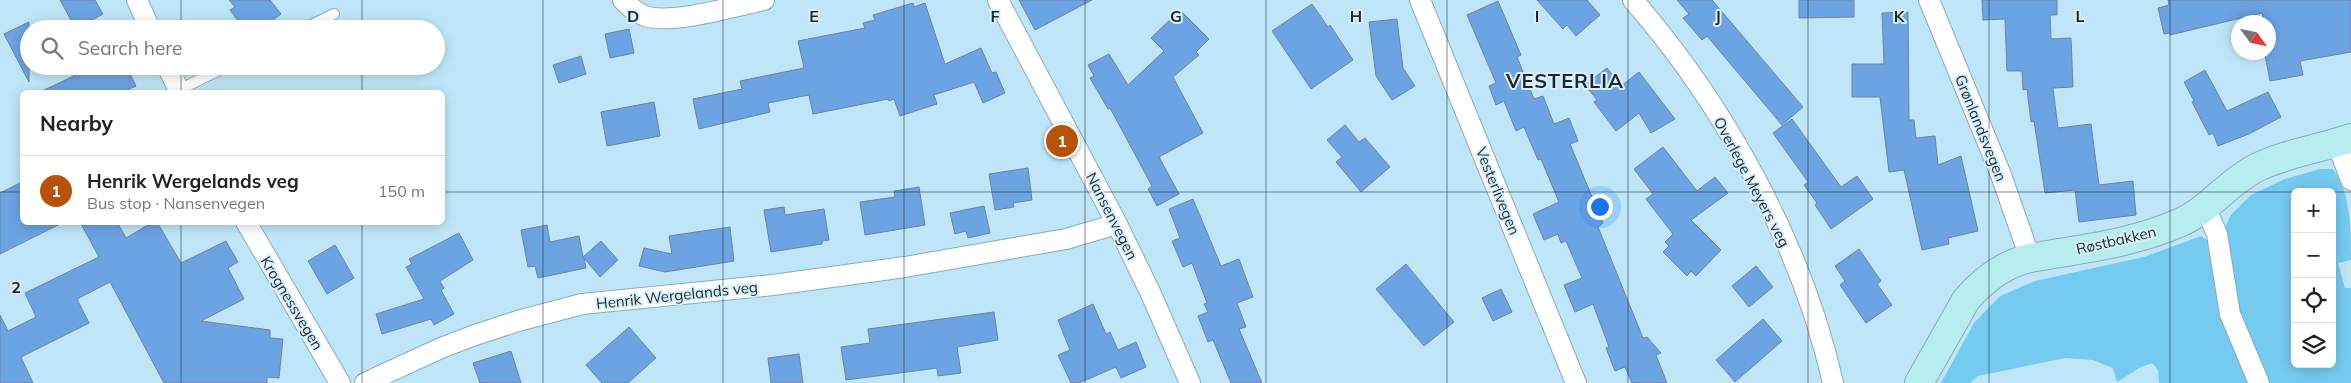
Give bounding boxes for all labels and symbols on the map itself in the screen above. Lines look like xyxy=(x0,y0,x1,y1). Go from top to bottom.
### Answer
text: D xyxy=(627,6,639,26)
text: E xyxy=(809,6,819,26)
text: F xyxy=(990,6,1000,26)
text: G xyxy=(1170,6,1182,26)
text: H xyxy=(1350,6,1362,26)
text: I xyxy=(1535,6,1539,26)
text: J xyxy=(1715,6,1721,26)
text: K xyxy=(1894,6,1906,26)
text: L xyxy=(2076,6,2085,26)
north arrow xyxy=(2231,15,2276,60)
district label: VESTERLIA xyxy=(1505,68,1624,93)
street label: Grønlandsvegen xyxy=(1951,72,2011,184)
street label: Overlege Meyers veg xyxy=(1710,114,1794,250)
pin: 1 xyxy=(1046,122,1078,160)
street label: Vesterlivegen xyxy=(1472,144,1524,238)
street label: Nansenvegen xyxy=(1082,169,1142,263)
your location xyxy=(1587,194,1613,220)
street label: Røstbakken xyxy=(2074,222,2158,258)
street label: Krognessvegen xyxy=(257,253,327,353)
text: 2 xyxy=(11,277,21,297)
street label: Henrik Wergelands veg xyxy=(595,277,759,313)

